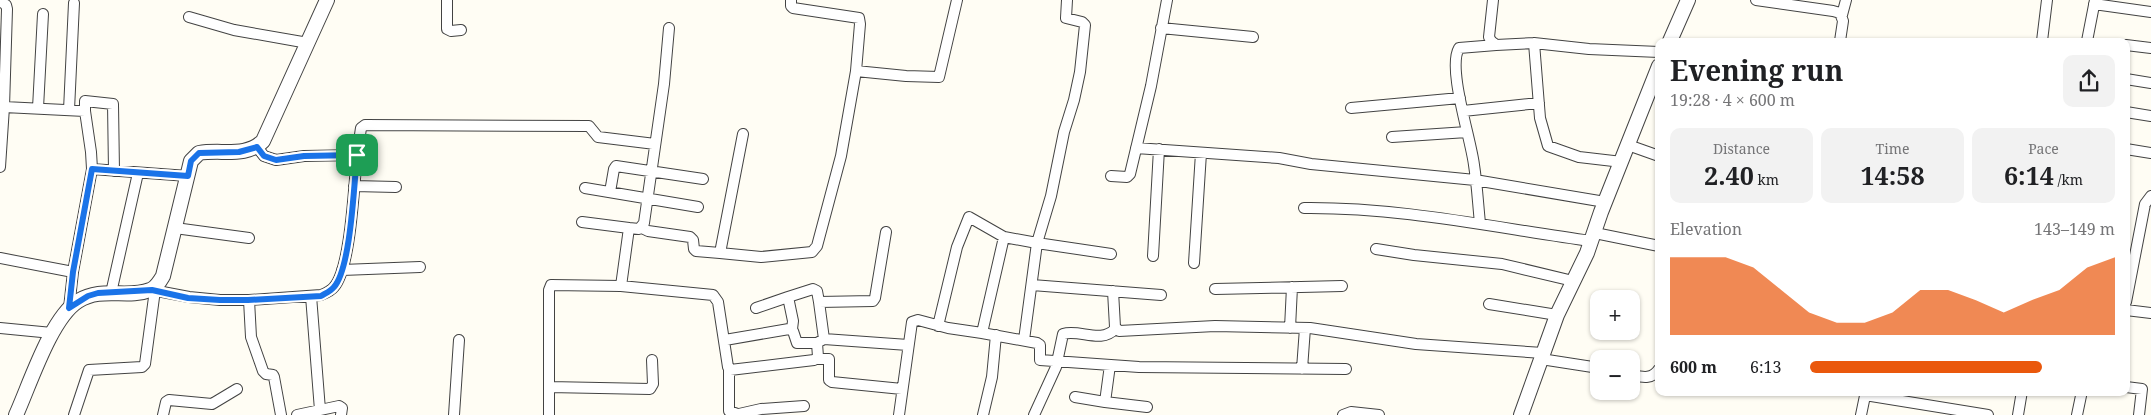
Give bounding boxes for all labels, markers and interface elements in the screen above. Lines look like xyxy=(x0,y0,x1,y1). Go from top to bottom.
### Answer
text: Evening run xyxy=(1670,51,1843,89)
button: share xyxy=(2063,55,2115,107)
text: 19:28 · 4 × 600 m xyxy=(1670,89,1795,111)
pin xyxy=(336,134,378,176)
text: Distance xyxy=(1713,139,1770,158)
text: Time xyxy=(1876,139,1909,158)
text: Pace xyxy=(2028,139,2059,158)
icon: arrive xyxy=(343,141,371,169)
text: 2.40 xyxy=(1704,158,1754,192)
text: 14:58 xyxy=(1860,158,1925,192)
text: 6:14 xyxy=(2004,158,2054,192)
text: km xyxy=(1754,170,1779,189)
text: /km xyxy=(2054,170,2083,189)
text: Elevation xyxy=(1670,218,1742,240)
text: 143–149 m xyxy=(2034,218,2115,240)
map controls xyxy=(1590,290,1640,400)
button: + xyxy=(1590,290,1640,340)
button: − xyxy=(1590,350,1640,400)
text: 600 m xyxy=(1670,356,1717,378)
text: 6:13 xyxy=(1750,356,1781,378)

